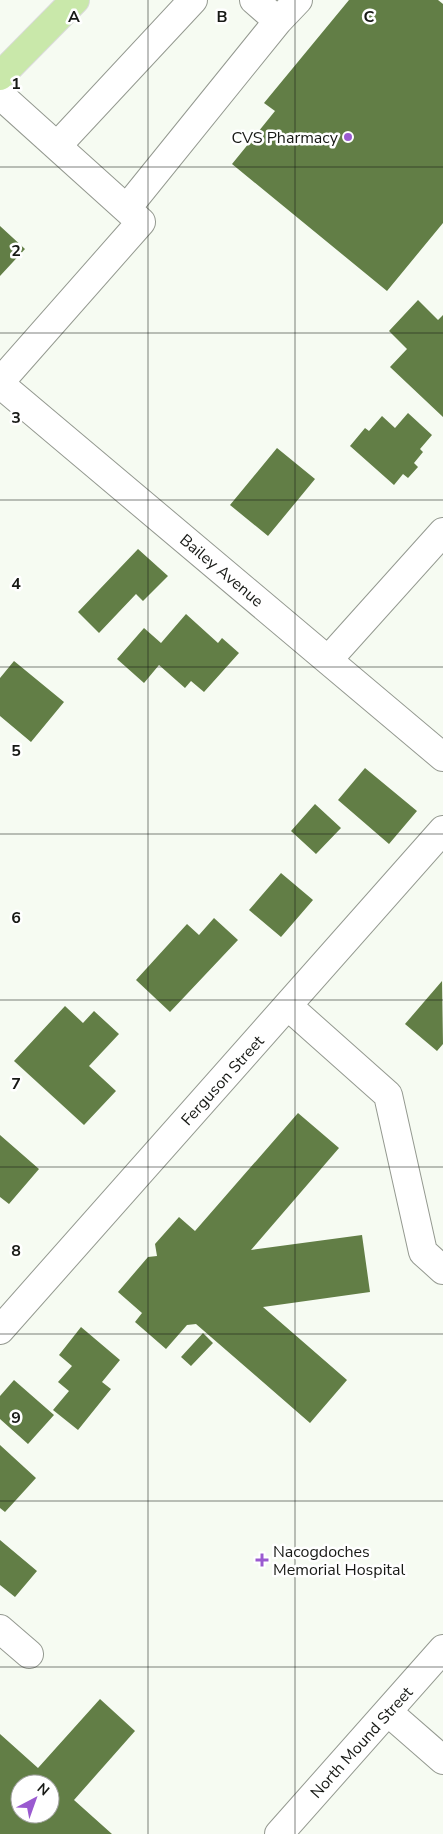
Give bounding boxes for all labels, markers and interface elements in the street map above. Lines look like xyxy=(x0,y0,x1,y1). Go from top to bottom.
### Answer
text: A xyxy=(68,6,80,28)
text: B xyxy=(216,6,228,28)
text: C xyxy=(364,6,375,28)
text: 1 xyxy=(11,73,21,95)
place label: CVS Pharmacy xyxy=(231,127,339,149)
marker: CVS Pharmacy xyxy=(342,131,354,143)
text: 2 xyxy=(11,240,21,262)
text: 3 xyxy=(11,407,21,429)
street label: Bailey Avenue xyxy=(175,529,268,612)
text: 4 xyxy=(11,573,21,595)
text: 5 xyxy=(11,740,21,762)
text: 6 xyxy=(11,907,21,929)
street label: Ferguson Street xyxy=(176,1031,269,1131)
text: 7 xyxy=(11,1073,21,1095)
text: 8 xyxy=(11,1240,21,1262)
text: 9 xyxy=(11,1407,21,1429)
place label: Nacogdoches Memorial Hospital xyxy=(273,1541,405,1581)
marker: Nacogdoches Memorial Hospital xyxy=(255,1553,269,1567)
street label: North Mound Street xyxy=(306,1682,418,1803)
north arrow xyxy=(10,1774,60,1824)
text: N xyxy=(33,1779,53,1800)

